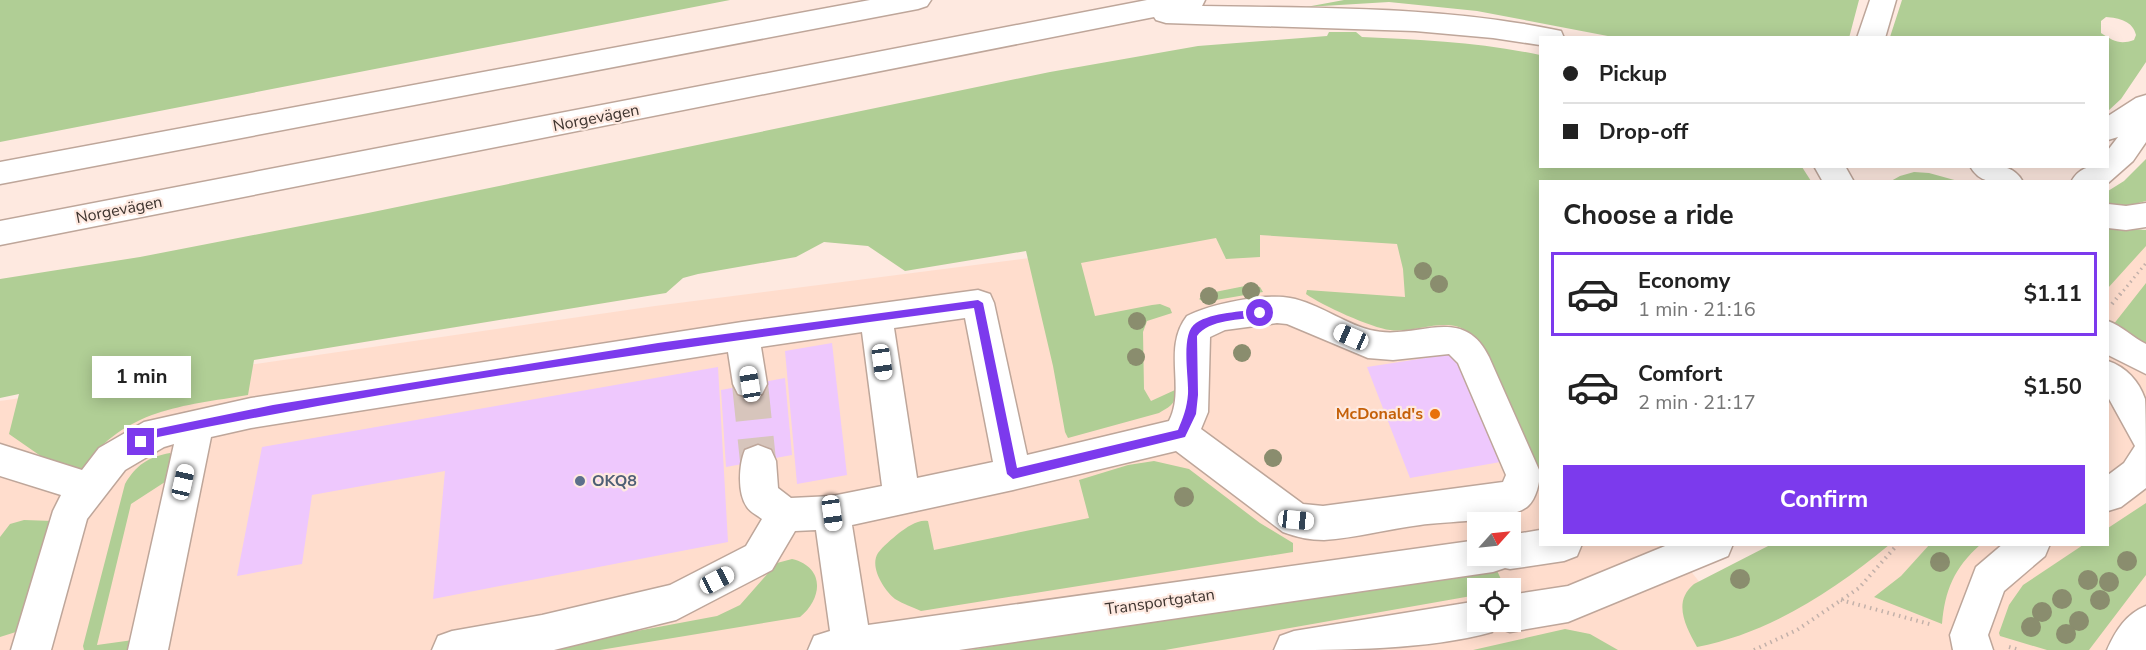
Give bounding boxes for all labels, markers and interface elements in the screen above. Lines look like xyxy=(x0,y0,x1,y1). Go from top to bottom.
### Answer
text: Pickup xyxy=(1599,59,1667,89)
street label: Norgevägen xyxy=(551,99,641,137)
text: Drop-off xyxy=(1599,117,1688,147)
street label: Norgevägen xyxy=(74,191,164,229)
text: Choose a ride xyxy=(1563,197,1734,234)
text: Economy xyxy=(1638,266,1730,296)
icon: car xyxy=(1566,267,1620,321)
text: $1.11 xyxy=(2024,279,2082,309)
text: 1 min · 21:16 xyxy=(1638,296,1756,323)
route start xyxy=(1246,299,1273,326)
car xyxy=(1331,321,1371,353)
car xyxy=(871,343,893,381)
callout: 1 min xyxy=(92,355,190,397)
text: Comfort xyxy=(1638,359,1722,389)
icon: car xyxy=(1566,360,1620,414)
text: 1 min xyxy=(116,363,167,390)
car xyxy=(738,365,762,403)
text: $1.50 xyxy=(2024,372,2082,402)
text: 2 min · 21:17 xyxy=(1638,389,1756,416)
place label: McDonald's xyxy=(1336,403,1423,425)
marker: McDonald's xyxy=(1428,407,1442,421)
route end xyxy=(127,428,154,455)
car xyxy=(170,462,196,502)
button: Confirm xyxy=(1563,465,2085,534)
place label: OKQ8 xyxy=(592,470,637,492)
marker: OKQ8 xyxy=(573,474,587,488)
car xyxy=(821,494,843,532)
car xyxy=(1277,509,1315,531)
north arrow xyxy=(1467,512,1521,566)
map controls xyxy=(1467,512,1521,632)
car xyxy=(697,564,737,596)
button: locate xyxy=(1467,578,1521,632)
street label: Transportgatan xyxy=(1104,583,1216,621)

